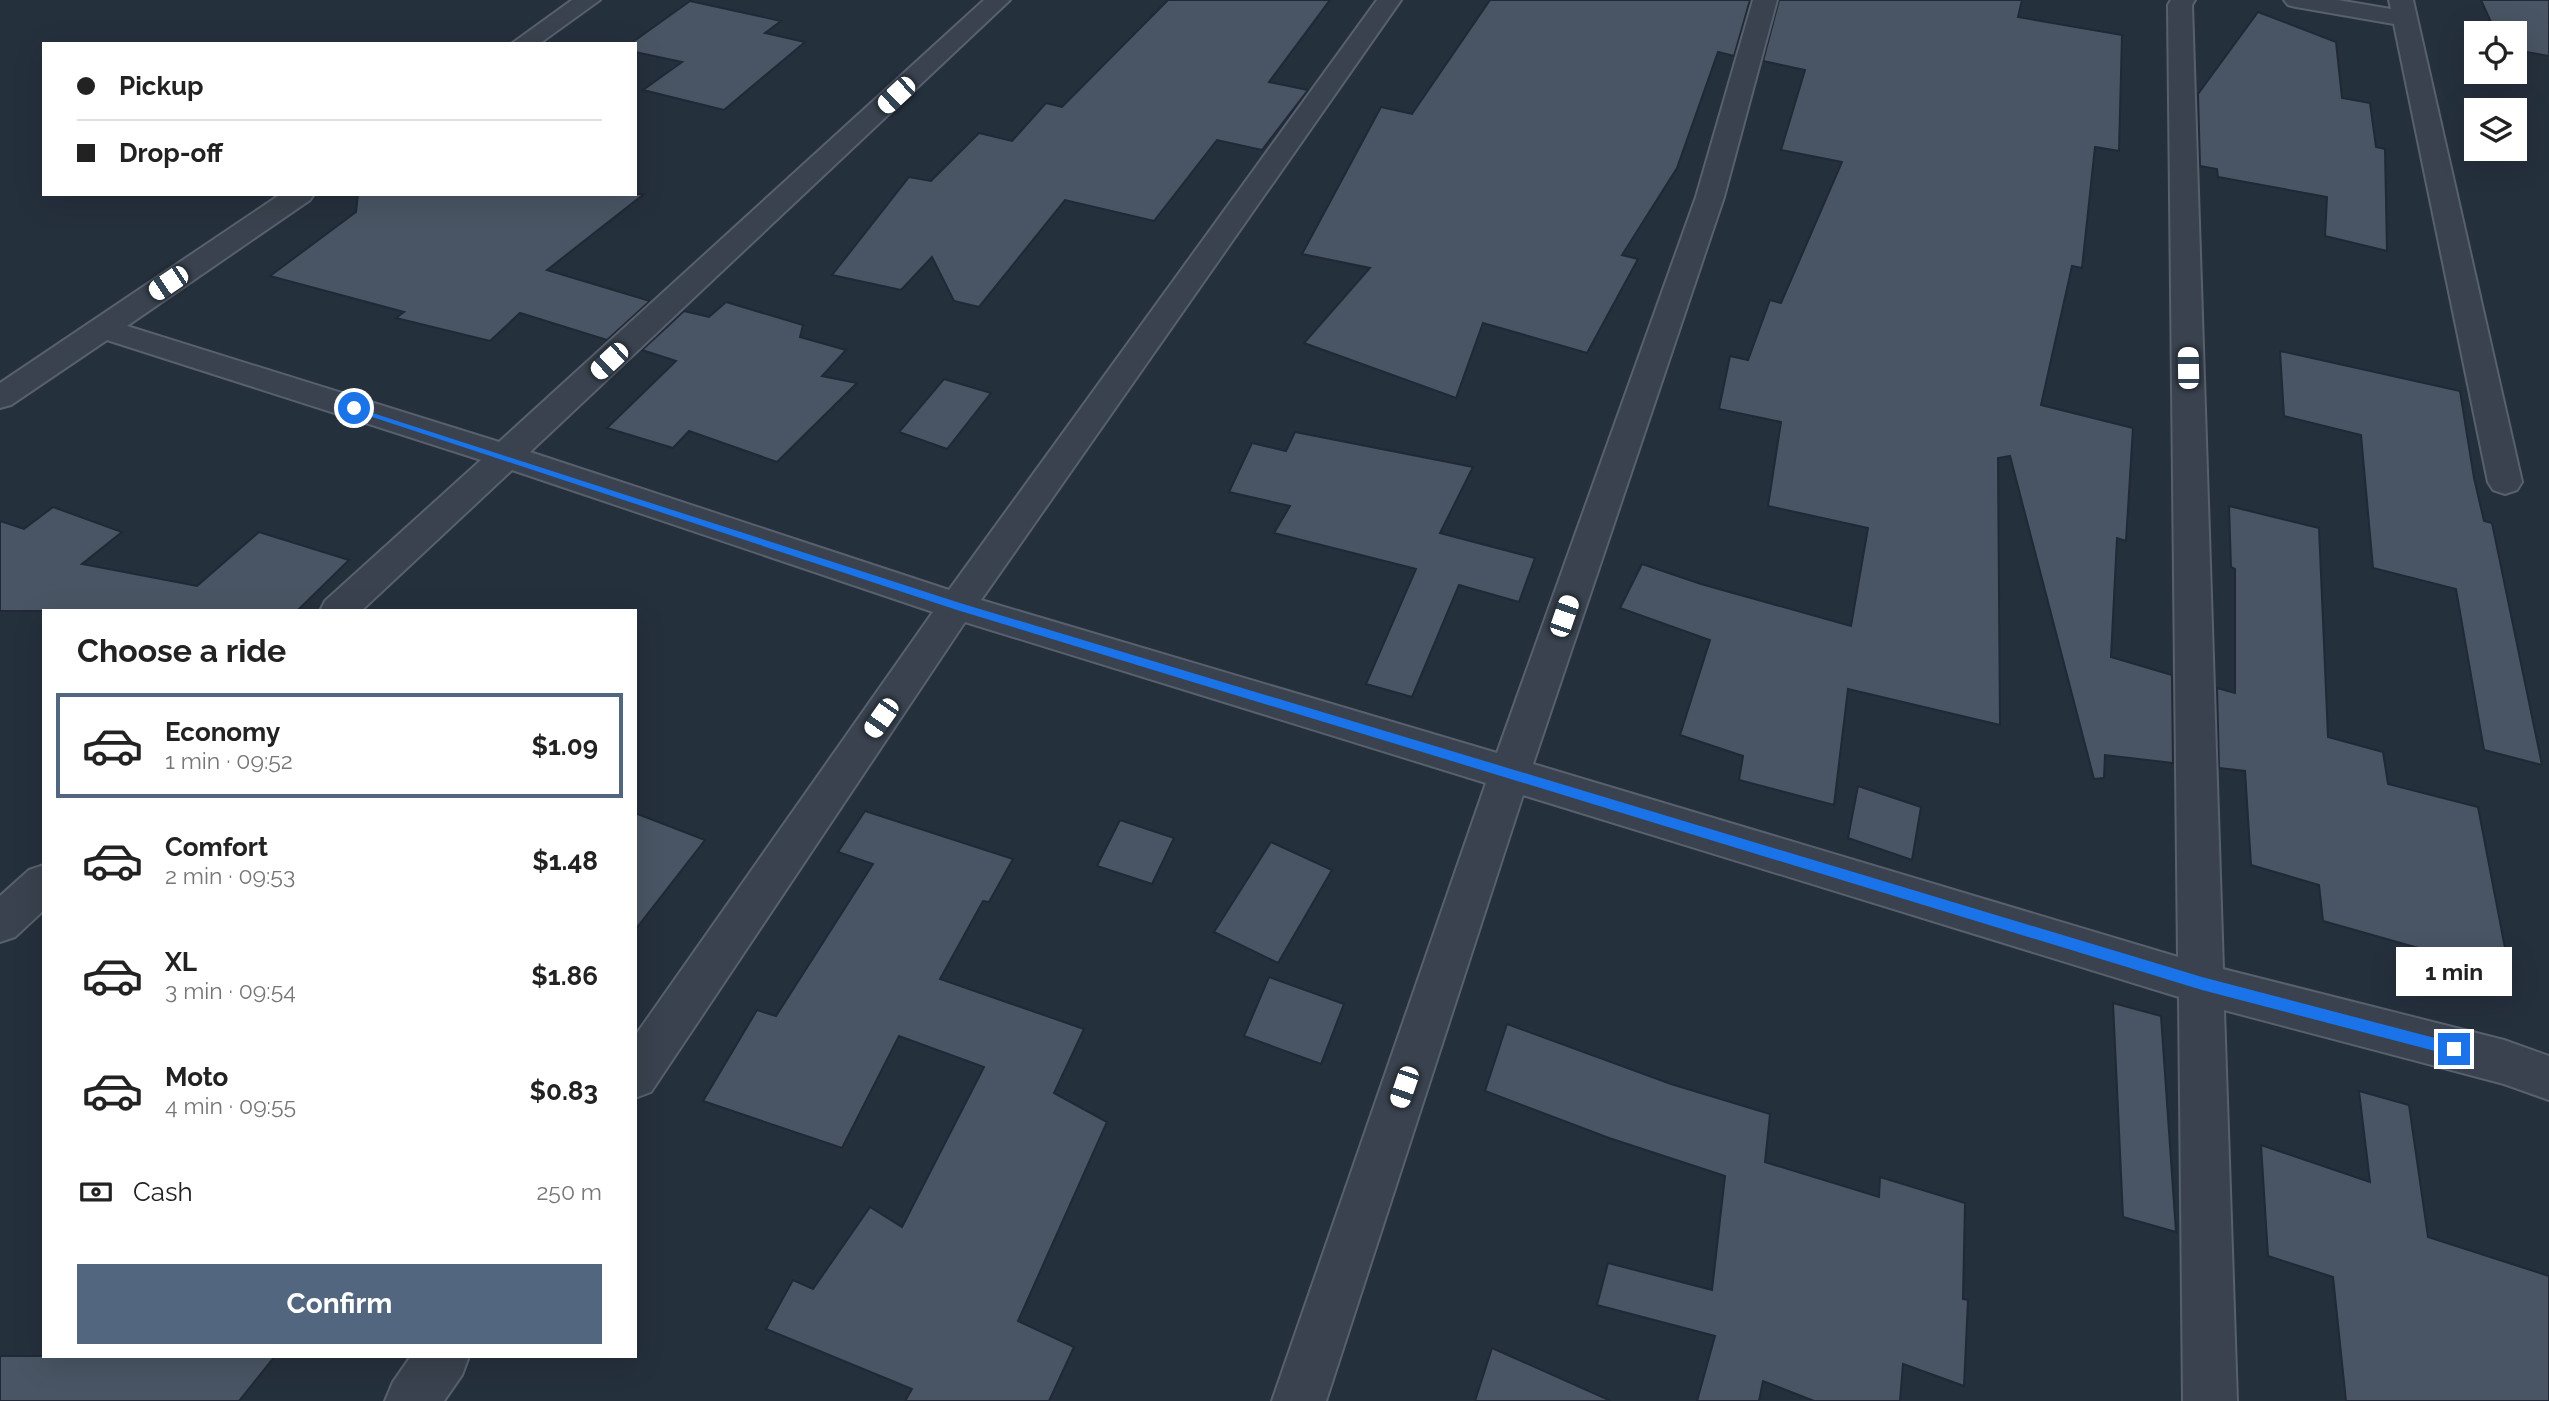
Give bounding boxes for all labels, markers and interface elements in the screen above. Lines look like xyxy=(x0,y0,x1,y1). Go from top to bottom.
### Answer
map controls xyxy=(2464,21,2527,161)
button: locate xyxy=(2464,21,2527,84)
text: Pickup xyxy=(119,71,204,101)
car xyxy=(874,73,919,117)
button: layers xyxy=(2464,98,2527,161)
text: Drop-off xyxy=(119,138,223,168)
car xyxy=(145,263,192,303)
car xyxy=(587,339,632,383)
car xyxy=(2178,347,2199,389)
route start xyxy=(338,392,370,424)
car xyxy=(1548,593,1581,639)
text: Choose a ride xyxy=(77,632,286,669)
car xyxy=(861,695,902,741)
icon: car xyxy=(81,714,144,777)
text: Economy xyxy=(165,717,280,747)
text: $1.09 xyxy=(532,731,598,761)
text: 1 min · 09:52 xyxy=(165,747,293,774)
icon: car xyxy=(81,829,144,892)
text: Comfort xyxy=(165,832,268,862)
text: $1.48 xyxy=(532,846,598,876)
text: 2 min · 09:53 xyxy=(165,862,295,889)
icon: car xyxy=(81,944,144,1007)
text: XL xyxy=(165,947,197,977)
callout: 1 min xyxy=(2396,948,2512,996)
text: 1 min xyxy=(2425,958,2483,985)
text: $1.86 xyxy=(531,961,598,991)
text: 3 min · 09:54 xyxy=(165,977,296,1004)
route end xyxy=(2438,1033,2470,1065)
icon: car xyxy=(81,1059,144,1122)
text: Moto xyxy=(165,1062,228,1092)
car xyxy=(1388,1064,1421,1110)
text: $0.83 xyxy=(529,1076,598,1106)
text: 4 min · 09:55 xyxy=(165,1092,296,1119)
icon: cash xyxy=(77,1173,115,1211)
text: Cash xyxy=(133,1177,193,1207)
text: 250 m xyxy=(536,1178,602,1205)
button: Confirm xyxy=(77,1264,602,1344)

